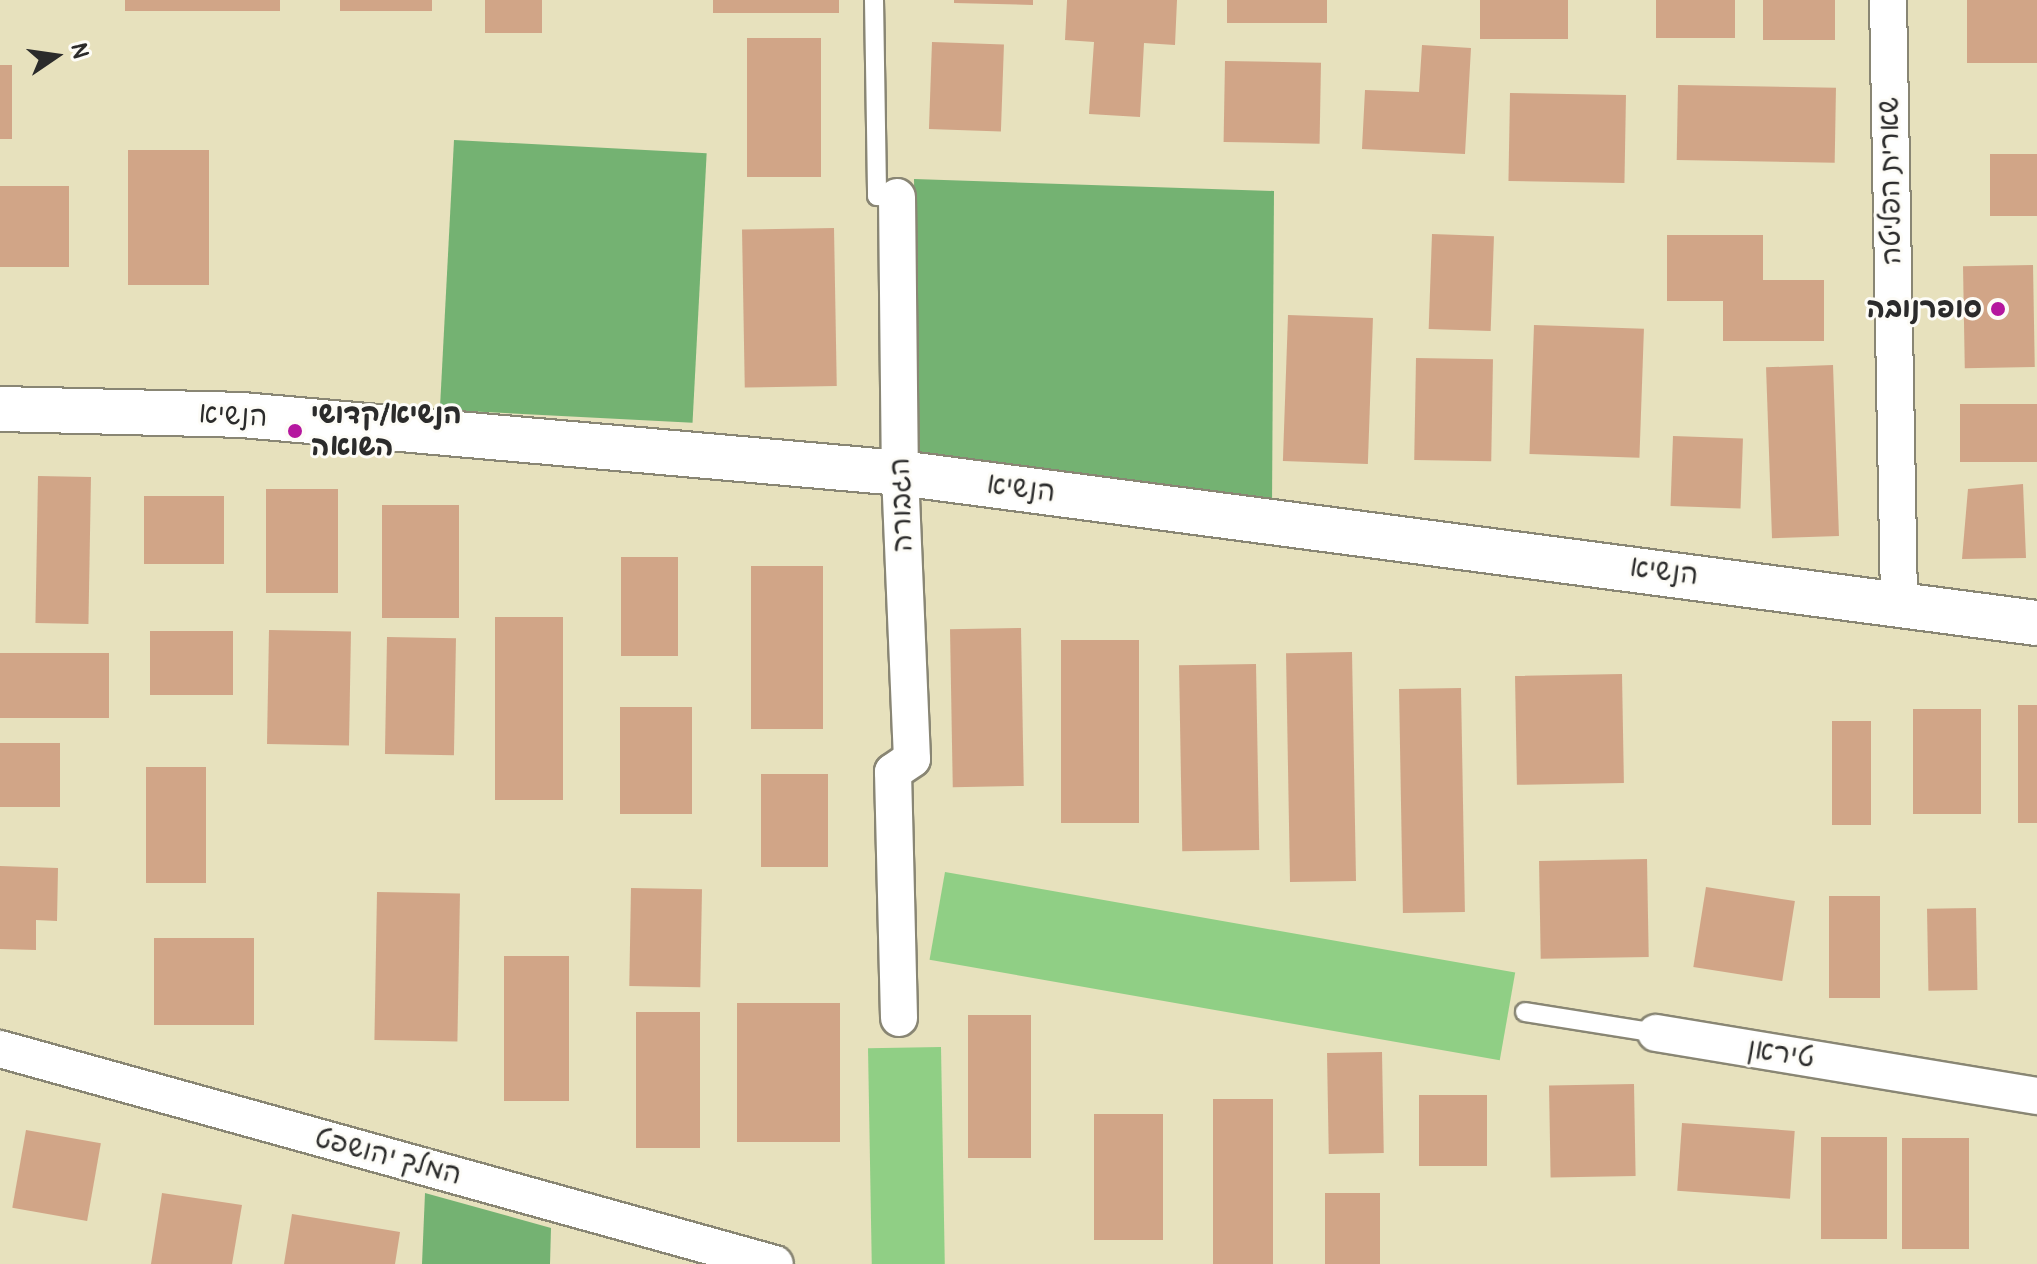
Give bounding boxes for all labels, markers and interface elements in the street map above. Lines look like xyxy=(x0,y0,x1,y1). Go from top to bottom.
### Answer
north arrow xyxy=(16,16,96,96)
text: N xyxy=(64,40,95,61)
street label: שארית הפליטה xyxy=(1873,97,1909,265)
place label: סופרנובה xyxy=(1867,292,1982,326)
marker: סופרנובה xyxy=(1989,300,2007,318)
street label: הנשיא xyxy=(198,397,268,435)
place label: הנשיא/קדושי השואה xyxy=(311,398,462,464)
marker: הנשיא/קדושי השואה xyxy=(286,422,304,440)
street label: הגבורה xyxy=(884,457,920,553)
street label: הנשיא xyxy=(985,468,1057,510)
street label: הנשיא xyxy=(1628,551,1700,593)
street label: טיראן xyxy=(1745,1032,1817,1076)
street label: המלך יהושפט xyxy=(311,1121,465,1193)

